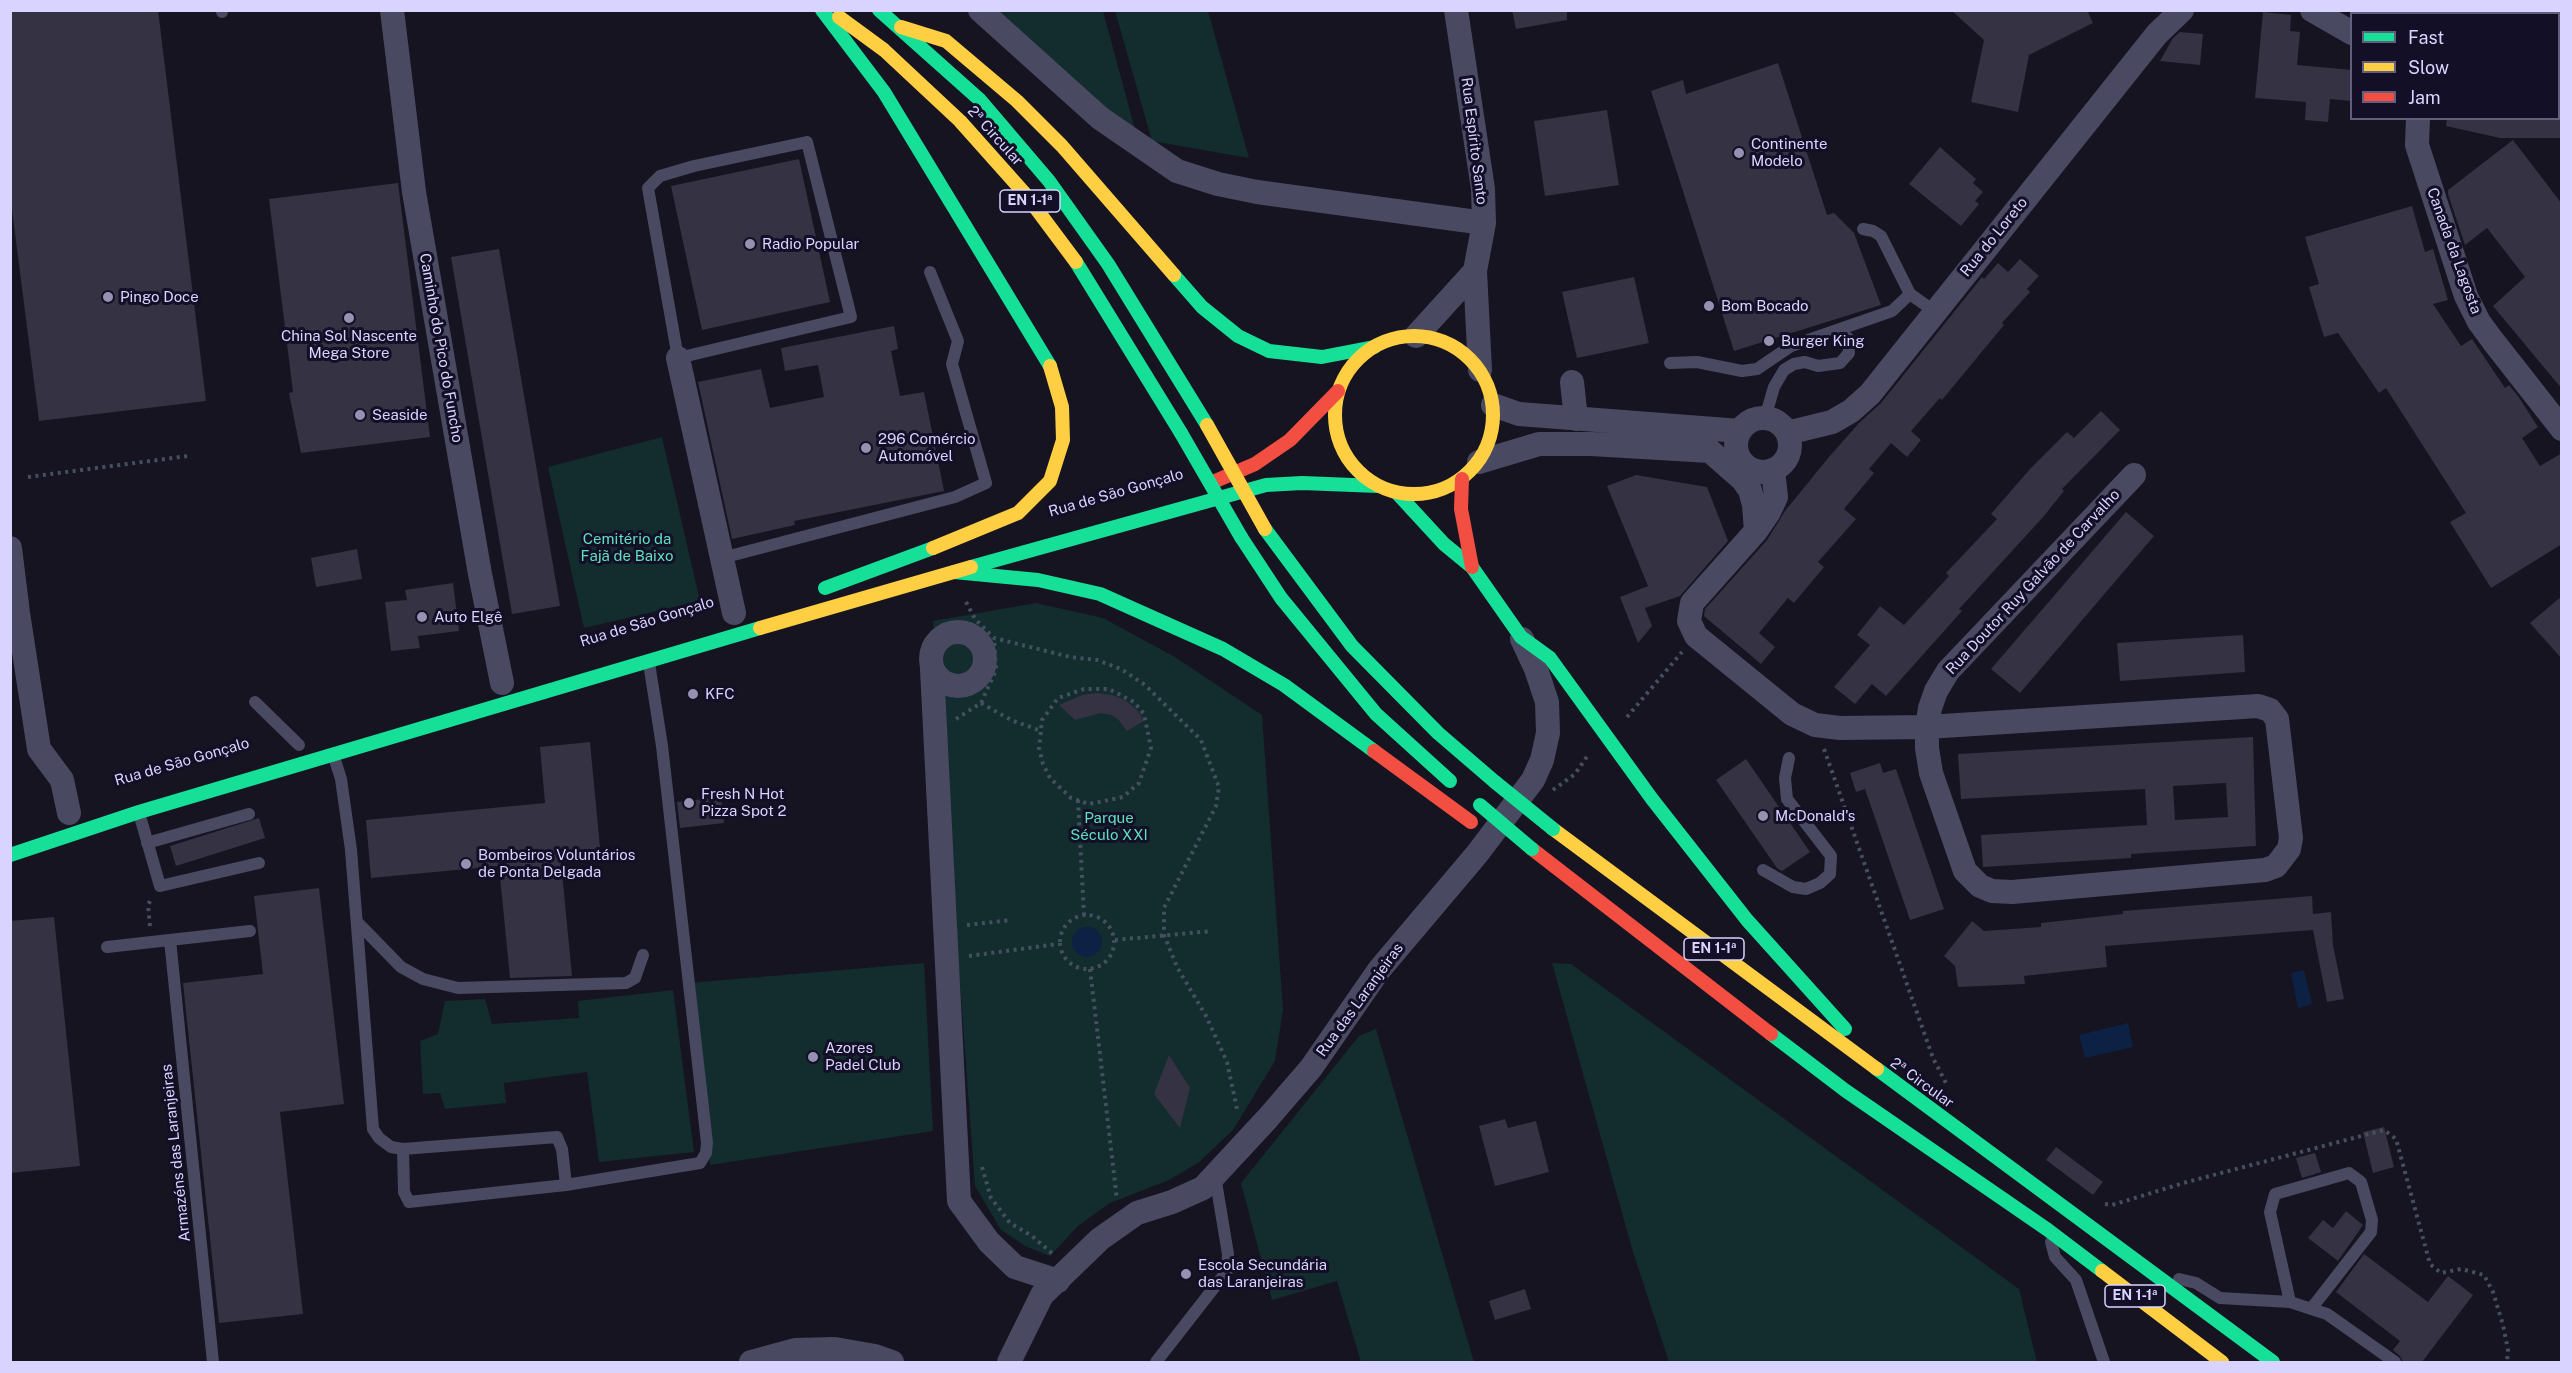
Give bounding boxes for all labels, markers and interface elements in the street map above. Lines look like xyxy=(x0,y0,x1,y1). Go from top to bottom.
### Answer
legend xyxy=(2350,12,2560,120)
text: Fast xyxy=(2408,27,2444,48)
text: Slow xyxy=(2408,57,2449,78)
street label: Rua Espírito Santo xyxy=(1457,76,1491,206)
text: Jam xyxy=(2408,87,2441,108)
street label: 2ª Circular xyxy=(963,102,1027,170)
place label: Continente Modelo xyxy=(1751,135,1827,170)
marker: Continente Modelo xyxy=(1732,146,1746,160)
street label: Canada da Lagosta xyxy=(2423,185,2485,317)
road number: EN 1-1ª xyxy=(1000,190,1060,212)
street label: Rua do Loreto xyxy=(1957,194,2031,280)
place label: Radio Popular xyxy=(762,235,859,253)
marker: Radio Popular xyxy=(743,237,757,251)
street label: Caminho do Pico do Funcho xyxy=(415,252,467,444)
place label: Pingo Doce xyxy=(120,288,199,306)
marker: Pingo Doce xyxy=(101,290,115,304)
place label: Bom Bocado xyxy=(1721,297,1809,315)
marker: Bom Bocado xyxy=(1702,299,1716,313)
marker: China Sol Nascente Mega Store xyxy=(342,311,356,325)
place label: China Sol Nascente Mega Store xyxy=(281,327,417,362)
place label: Burger King xyxy=(1781,332,1865,350)
marker: Burger King xyxy=(1762,334,1776,348)
place label: Seaside xyxy=(372,406,427,424)
marker: Seaside xyxy=(353,408,367,422)
place label: 296 Comércio Automóvel xyxy=(878,430,975,465)
marker: 296 Comércio Automóvel xyxy=(859,441,873,455)
street label: Rua de São Gonçalo xyxy=(1047,465,1185,521)
street label: Rua Doutor Ruy Galvão de Carvalho xyxy=(1942,486,2124,678)
park label: Cemitério da Fajã de Baixo xyxy=(581,530,673,565)
street label: Rua de São Gonçalo xyxy=(578,593,716,651)
place label: Auto Elgê xyxy=(434,608,502,626)
marker: Auto Elgê xyxy=(415,610,429,624)
place label: KFC xyxy=(705,685,734,703)
marker: KFC xyxy=(686,687,700,701)
street label: Rua de São Gonçalo xyxy=(113,734,251,790)
place label: Fresh N Hot Pizza Spot 2 xyxy=(701,785,786,820)
marker: Fresh N Hot Pizza Spot 2 xyxy=(682,796,696,810)
place label: McDonald's xyxy=(1775,807,1855,825)
park label: Parque Século XXI xyxy=(1070,809,1148,844)
marker: McDonald's xyxy=(1756,809,1770,823)
place label: Bombeiros Voluntários de Ponta Delgada xyxy=(478,846,635,881)
marker: Bombeiros Voluntários de Ponta Delgada xyxy=(459,857,473,871)
road number: EN 1-1ª xyxy=(1684,938,1744,960)
street label: Rua das Laranjeiras xyxy=(1313,940,1407,1060)
place label: Azores Padel Club xyxy=(825,1039,901,1074)
marker: Azores Padel Club xyxy=(806,1050,820,1064)
street label: 2ª Circular xyxy=(1887,1054,1957,1112)
street label: Armazéns das Laranjeiras xyxy=(158,1063,194,1243)
place label: Escola Secundária das Laranjeiras xyxy=(1198,1256,1327,1291)
marker: Escola Secundária das Laranjeiras xyxy=(1179,1267,1193,1281)
road number: EN 1-1ª xyxy=(2105,1285,2165,1307)

